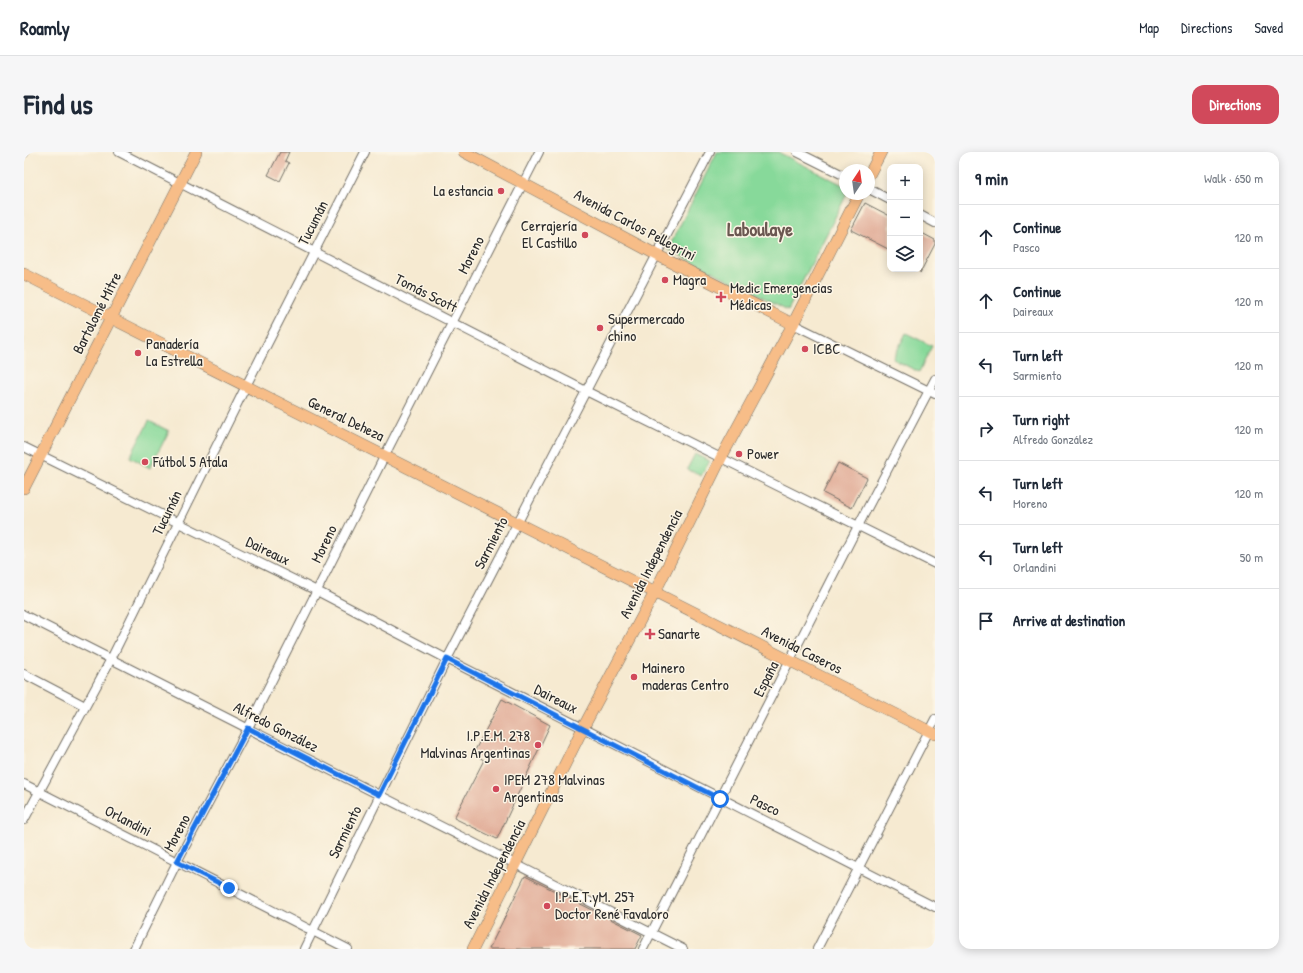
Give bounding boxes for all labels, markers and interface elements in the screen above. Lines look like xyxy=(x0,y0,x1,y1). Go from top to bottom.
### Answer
text: Roamly xyxy=(20,15,70,41)
text: Map xyxy=(1139,18,1159,37)
text: Directions xyxy=(1181,18,1232,37)
text: Saved xyxy=(1254,18,1283,37)
text: Find us xyxy=(24,85,93,123)
button: Directions xyxy=(1192,85,1279,124)
north arrow xyxy=(839,164,875,200)
map controls xyxy=(887,164,923,272)
button: + xyxy=(887,164,923,200)
text: 9 min xyxy=(975,167,1008,190)
text: Walk · 650 m xyxy=(1204,169,1263,187)
place label: La estancia xyxy=(433,180,493,201)
street label: Avenida Carlos Pellegrini xyxy=(571,184,700,266)
marker: La estancia xyxy=(496,186,506,196)
street label: Tucumán xyxy=(292,197,333,249)
button: − xyxy=(887,200,923,236)
place label: Cerrajería El Castillo xyxy=(521,215,577,253)
district label: Laboulaye xyxy=(727,216,793,243)
text: Continue xyxy=(1013,217,1061,238)
icon: ahead xyxy=(975,226,997,248)
text: 120 m xyxy=(1235,228,1263,246)
marker: Cerrajería El Castillo xyxy=(580,230,590,240)
street label: Moreno xyxy=(452,232,489,277)
button: layers xyxy=(887,236,923,272)
text: Pasco xyxy=(1013,238,1040,256)
street label: Bartolomé Mitre xyxy=(67,268,126,357)
street label: Tomás Scott xyxy=(391,268,462,318)
place label: Magra xyxy=(673,269,706,290)
marker: Magra xyxy=(660,275,670,285)
place label: Medic Emergencias Médicas xyxy=(730,277,832,315)
text: Continue xyxy=(1013,281,1061,302)
icon: ahead xyxy=(975,290,997,312)
marker: Medic Emergencias Médicas xyxy=(715,291,727,303)
text: 120 m xyxy=(1235,292,1263,310)
text: Daireaux xyxy=(1013,302,1053,320)
place label: Supermercado chino xyxy=(608,308,685,346)
marker: Supermercado chino xyxy=(595,323,605,333)
place label: Panadería La Estrella xyxy=(146,333,203,371)
place label: ICBC xyxy=(813,338,841,359)
marker: ICBC xyxy=(800,344,810,354)
text: Turn left xyxy=(1013,345,1063,366)
marker: Panadería La Estrella xyxy=(133,348,143,358)
icon: left xyxy=(975,354,997,376)
text: 120 m xyxy=(1235,356,1263,374)
text: Sarmiento xyxy=(1013,366,1062,384)
street label: General Deheza xyxy=(304,391,388,446)
text: Turn right xyxy=(1013,409,1069,430)
icon: right xyxy=(975,418,997,440)
text: 120 m xyxy=(1235,420,1263,438)
text: Alfredo González xyxy=(1013,430,1093,448)
place label: Power xyxy=(747,443,779,464)
marker: Power xyxy=(734,449,744,459)
place label: Fútbol 5 Atala xyxy=(152,451,228,472)
marker: Fútbol 5 Atala xyxy=(140,457,150,467)
text: Turn left xyxy=(1013,473,1063,494)
icon: left xyxy=(975,482,997,504)
text: 120 m xyxy=(1235,484,1263,502)
street label: Tucumán xyxy=(147,487,187,539)
text: Moreno xyxy=(1013,494,1047,512)
street label: Avenida Independencia xyxy=(614,506,687,622)
street label: Sarmiento xyxy=(468,513,513,573)
street label: Moreno xyxy=(305,521,342,566)
street label: Daireaux xyxy=(243,531,294,570)
text: Turn left xyxy=(1013,537,1063,558)
icon: left xyxy=(975,546,997,568)
text: 50 m xyxy=(1240,548,1263,566)
text: Orlandini xyxy=(1013,558,1056,576)
icon: arrive xyxy=(975,610,997,632)
text: Arrive at destination xyxy=(1013,610,1125,631)
street label: Avenida Caseros xyxy=(758,620,846,679)
place label: Sanarte xyxy=(658,623,700,644)
marker: Sanarte xyxy=(645,629,655,639)
place label: Mainero maderas Centro xyxy=(642,657,729,695)
street label: España xyxy=(748,657,783,700)
marker: Mainero maderas Centro xyxy=(629,672,639,682)
street label: Daireaux xyxy=(531,679,582,719)
street label: Alfredo González xyxy=(230,696,323,757)
place label: I.P.E.M. 278 Malvinas Argentinas xyxy=(420,725,530,763)
marker: I.P.E.M. 278 Malvinas Argentinas xyxy=(533,740,543,750)
place label: IPEM 278 Malvinas Argentinas xyxy=(504,769,605,807)
marker: IPEM 278 Malvinas Argentinas xyxy=(491,784,501,794)
street label: Pasco xyxy=(747,788,784,821)
route start xyxy=(711,790,729,808)
street label: Orlandini xyxy=(101,800,155,841)
street label: Sarmiento xyxy=(323,802,366,862)
street label: Moreno xyxy=(158,810,195,855)
street label: Avenida Independencia xyxy=(457,816,530,932)
route end xyxy=(220,879,238,897)
place label: I.P.E.T.yM. 257 Doctor René Favaloro xyxy=(555,886,669,924)
marker: I.P.E.T.yM. 257 Doctor René Favaloro xyxy=(542,901,552,911)

